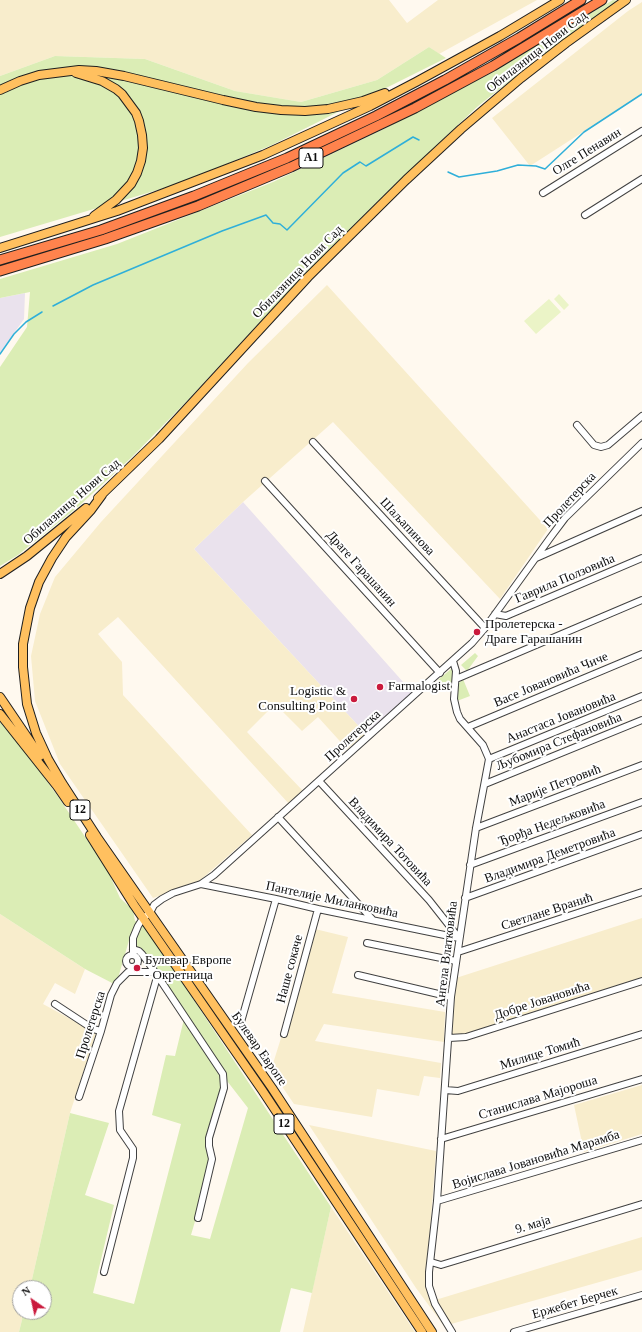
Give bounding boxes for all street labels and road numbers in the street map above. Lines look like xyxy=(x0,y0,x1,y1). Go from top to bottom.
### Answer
street label: Обилазница Нови Сад xyxy=(484,8,590,96)
street label: Олге Пенавин xyxy=(550,125,624,179)
road number: A1 xyxy=(299,148,323,168)
street label: Обилазница Нови Сад xyxy=(249,222,347,322)
street label: Обилазница Нови Сад xyxy=(20,456,124,548)
street label: Пролетерска xyxy=(540,469,600,531)
street label: Шаљапинова xyxy=(376,495,438,559)
street label: Драге Гарашанин xyxy=(323,528,399,610)
street label: Гаврила Ползовића xyxy=(513,551,617,607)
street label: Васе Јовановића Чиче xyxy=(492,649,610,711)
street label: Анастаса Јовановића xyxy=(504,689,618,747)
street label: Пролетерска xyxy=(322,707,384,765)
street label: Љубомира Стефановића xyxy=(494,710,624,774)
street label: Марије Петровић xyxy=(507,761,603,811)
street label: Владимира Тотовића xyxy=(345,794,435,890)
street label: Ђорђа Недељковића xyxy=(497,796,607,850)
road number: 12 xyxy=(70,800,90,820)
street label: Владимира Деметровића xyxy=(482,825,618,887)
street label: Пантелије Миланковића xyxy=(264,878,400,922)
street label: Светлане Вранић xyxy=(499,890,595,934)
street label: Ангела Влатковића xyxy=(433,900,461,1008)
street label: Наше сокаче xyxy=(273,933,307,1005)
street label: Добре Јовановића xyxy=(492,978,592,1024)
street label: Пролетерска xyxy=(73,989,109,1061)
street label: Булевар Европе xyxy=(228,1009,290,1089)
street label: Милице Томић xyxy=(498,1034,582,1074)
street label: Станислава Мајороша xyxy=(477,1073,599,1123)
road number: 12 xyxy=(274,1114,294,1134)
street label: Војислава Јовановића Марамба xyxy=(450,1127,622,1193)
street label: 9. маја xyxy=(513,1212,553,1238)
street label: Ержебет Берчек xyxy=(530,1283,620,1323)

